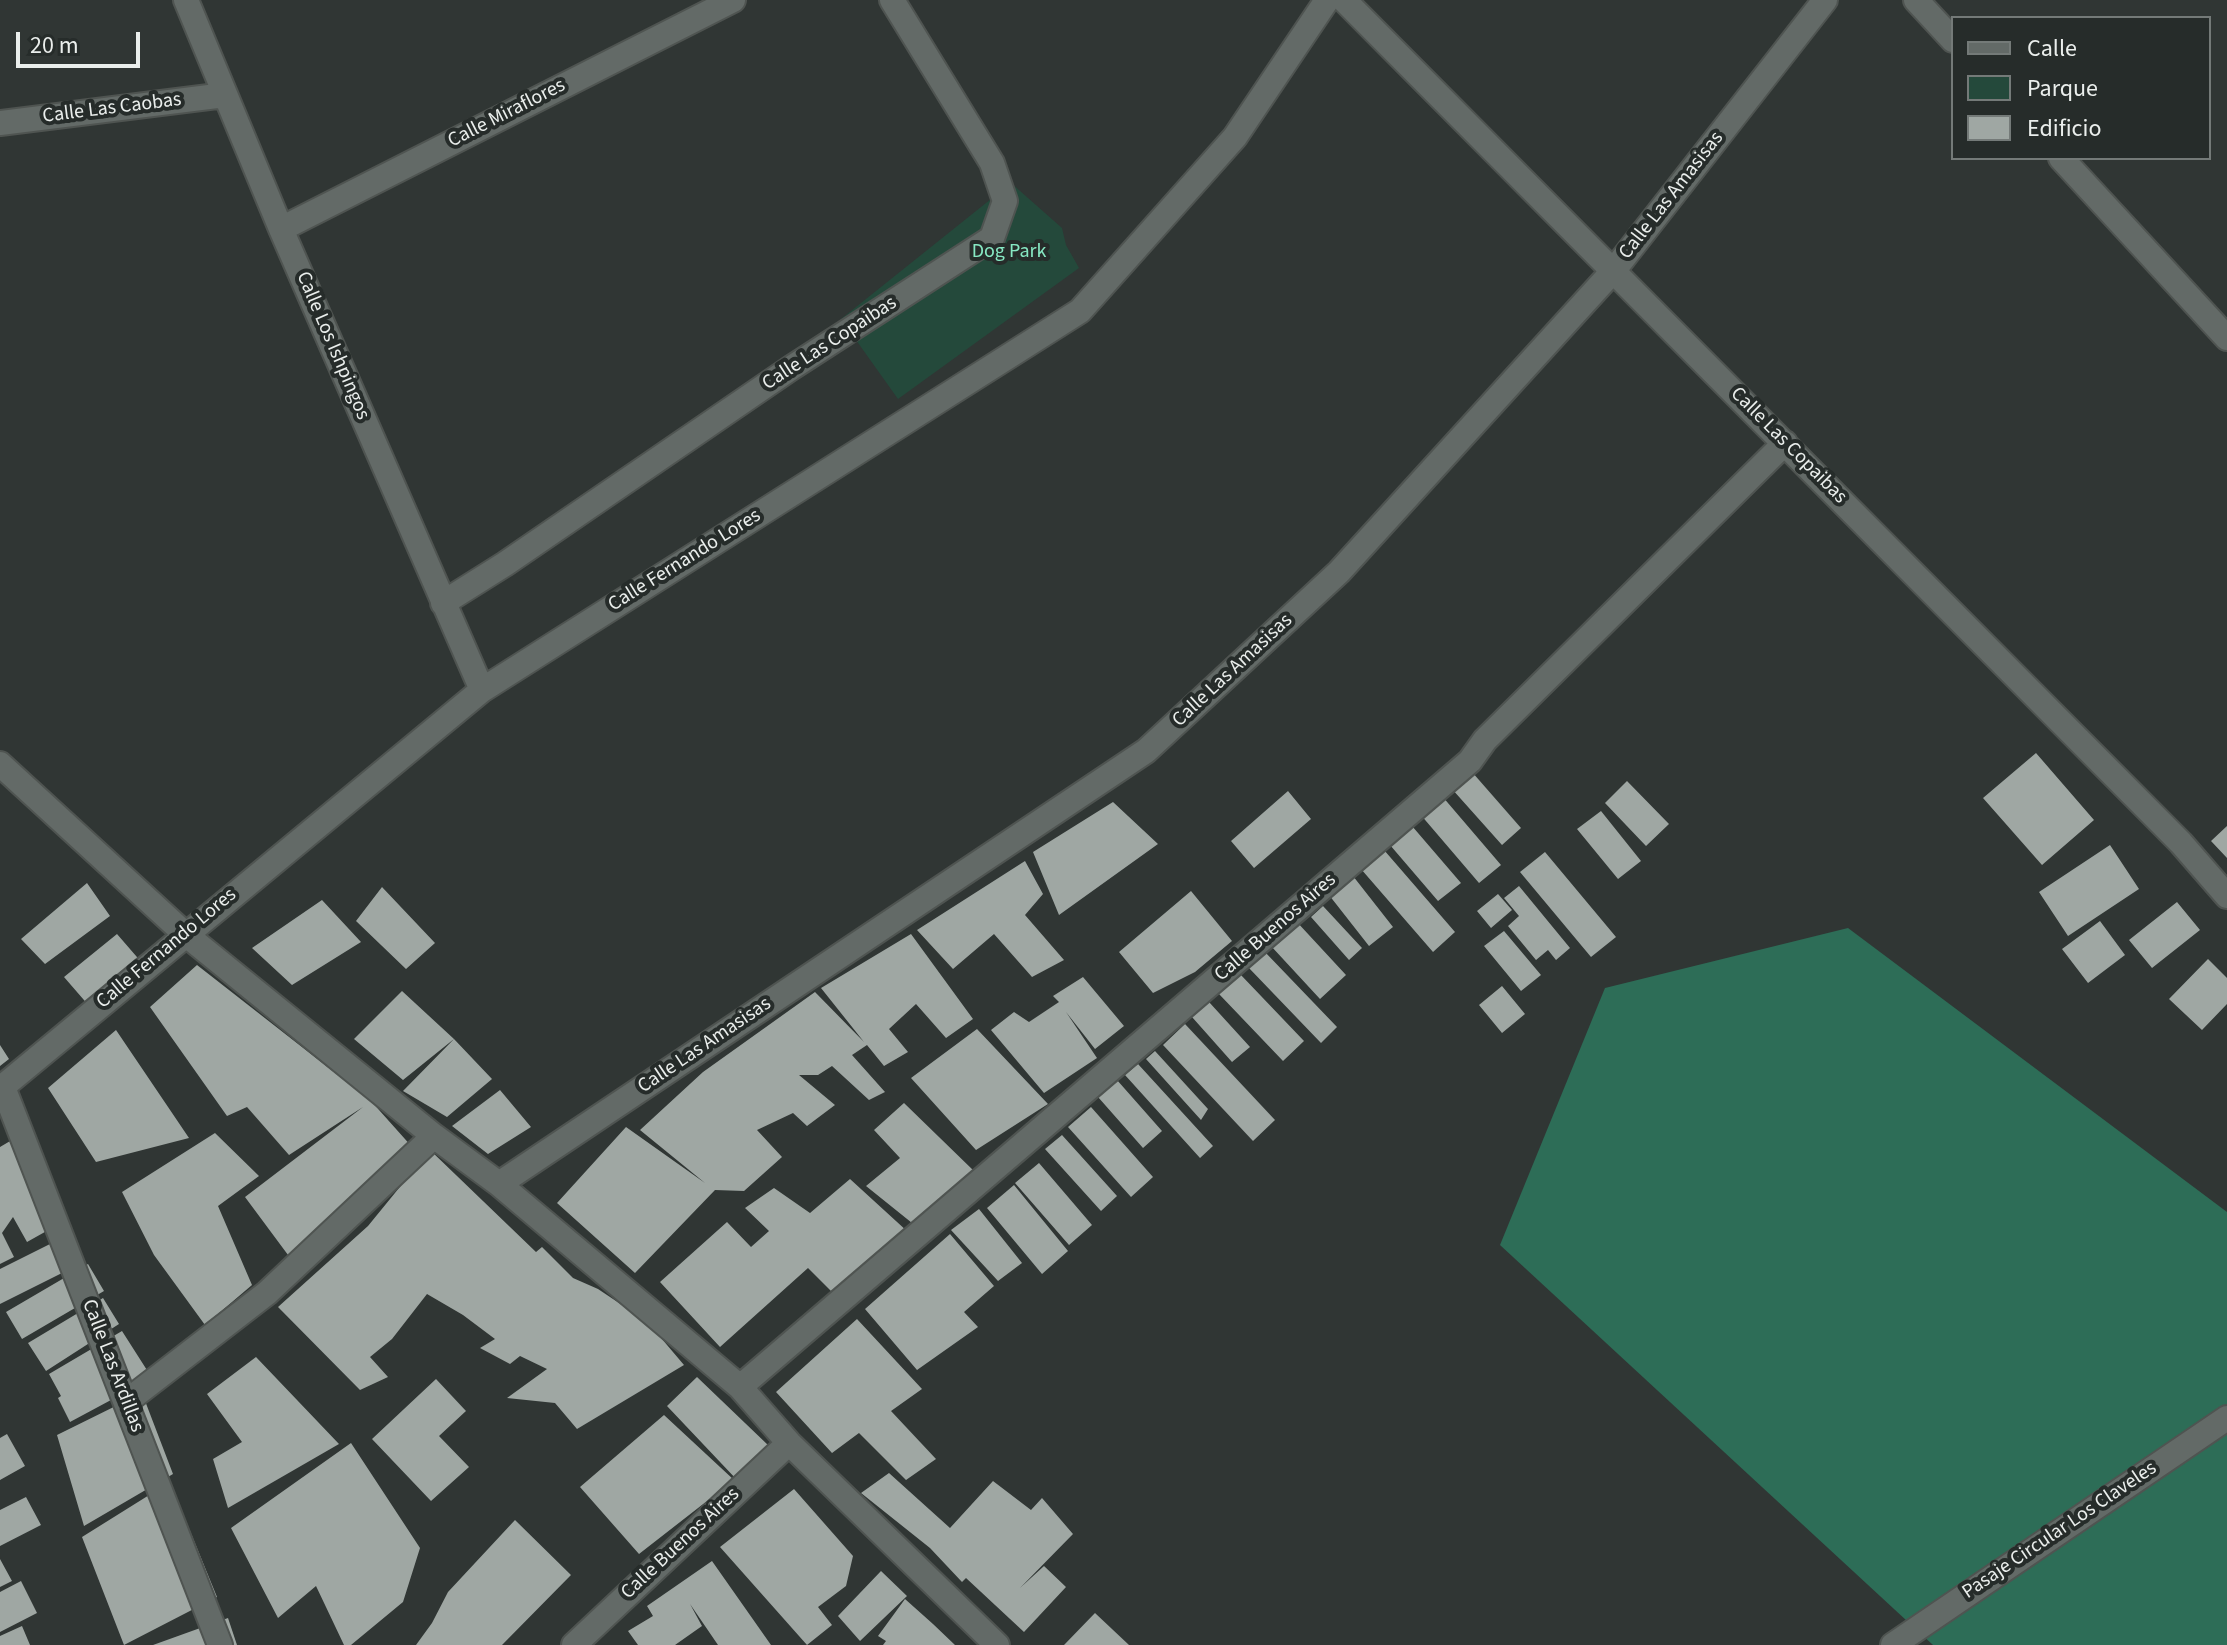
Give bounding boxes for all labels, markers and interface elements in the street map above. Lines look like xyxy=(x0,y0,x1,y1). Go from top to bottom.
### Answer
scale bar xyxy=(20,16,144,66)
legend xyxy=(1951,16,2211,160)
text: 20 m xyxy=(30,28,79,63)
text: Calle xyxy=(2027,31,2077,66)
text: Parque xyxy=(2027,71,2098,106)
street label: Calle Miraflores xyxy=(444,74,570,154)
street label: Calle Las Caobas xyxy=(41,89,183,129)
text: Edificio xyxy=(2027,111,2101,146)
street label: Calle Las Amasisas xyxy=(1615,127,1729,265)
park label: Dog Park xyxy=(972,241,1046,265)
street label: Calle Los Ishpingos xyxy=(290,268,374,424)
street label: Calle Las Copaibas xyxy=(758,292,902,396)
street label: Calle Las Copaibas xyxy=(1725,383,1851,509)
street label: Calle Fernando Lores xyxy=(604,504,766,618)
street label: Calle Las Amasisas xyxy=(1168,609,1298,733)
street label: Calle Buenos Aires xyxy=(1210,869,1342,987)
street label: Calle Fernando Lores xyxy=(92,883,242,1015)
street label: Calle Las Amasisas xyxy=(634,993,776,1099)
street label: Calle Las Ardillas xyxy=(76,1296,148,1436)
street label: Pasaje Circular Los Claveles xyxy=(1958,1457,2162,1605)
street label: Calle Buenos Aires xyxy=(617,1483,745,1605)

